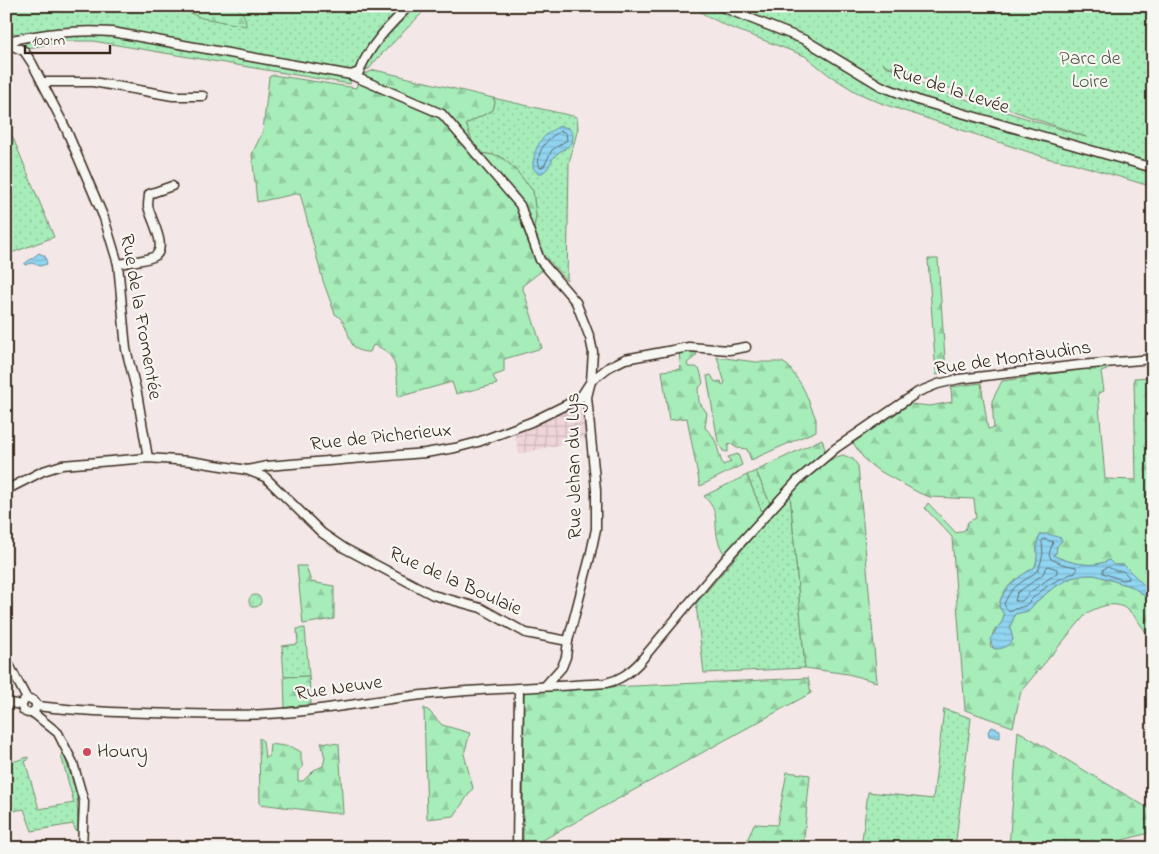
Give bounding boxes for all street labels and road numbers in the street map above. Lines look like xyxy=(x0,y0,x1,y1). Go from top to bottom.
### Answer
street label: Rue de la Levée xyxy=(887,57,1013,123)
street label: Rue de la Fromentée xyxy=(111,232,169,402)
street label: Rue de Montaudins xyxy=(933,334,1093,384)
street label: Rue Jehan du Lys xyxy=(559,392,591,540)
street label: Rue de Picherieux xyxy=(309,416,453,460)
street label: Rue de la Boulaie xyxy=(384,540,526,624)
street label: Rue Neuve xyxy=(294,669,384,709)

